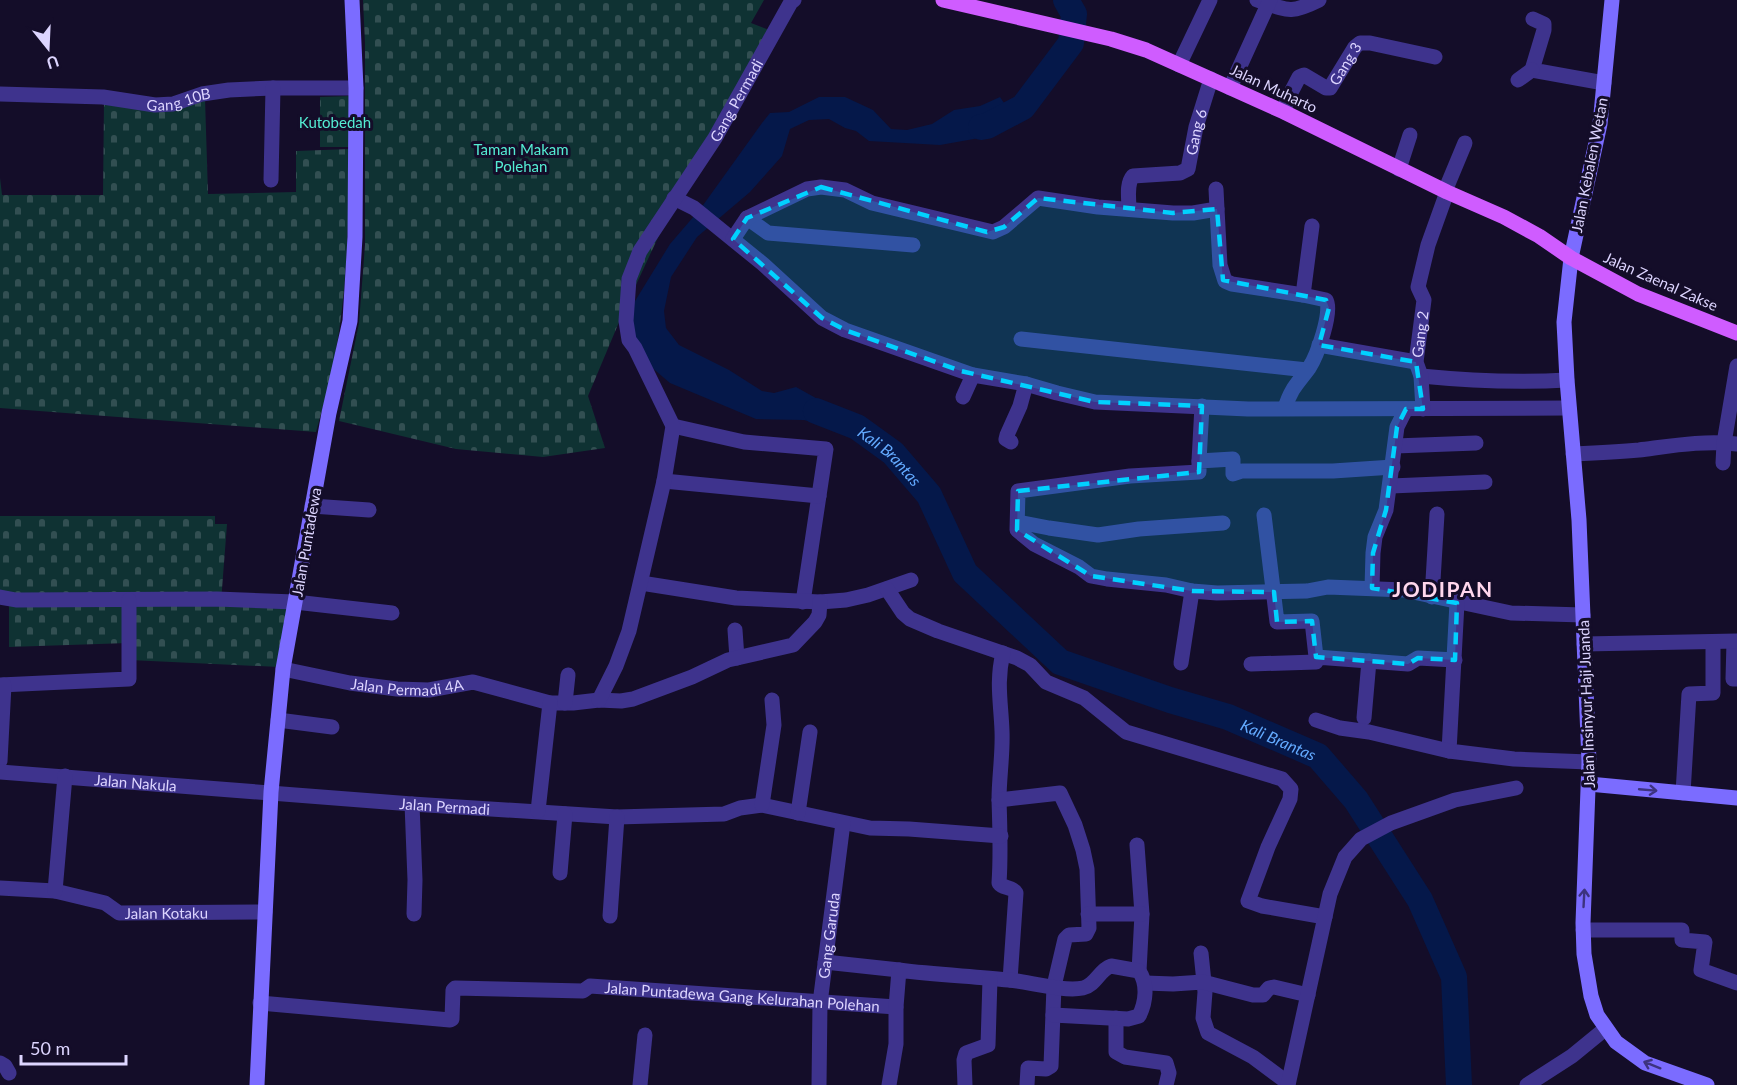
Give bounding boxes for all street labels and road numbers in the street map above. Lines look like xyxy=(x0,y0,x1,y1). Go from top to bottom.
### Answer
street label: Gang 3 xyxy=(1325,39,1365,88)
street label: Gang Permadi xyxy=(706,56,766,145)
street label: Jalan Muharto xyxy=(1228,60,1320,116)
street label: Gang 10B xyxy=(145,84,212,114)
street label: Jalan Kebalen Wetan xyxy=(1567,96,1611,234)
street label: Gang 6 xyxy=(1182,106,1210,157)
street label: Jalan Zaenal Zakse xyxy=(1601,248,1721,314)
street label: Gang 2 xyxy=(1408,310,1432,359)
street label: Jalan Puntadewa xyxy=(288,486,324,598)
street label: Jalan Insinyur Haji Juanda xyxy=(1574,620,1598,788)
street label: Jalan Permadi 4A xyxy=(350,674,466,699)
street label: Jalan Nakula xyxy=(94,770,177,795)
street label: Jalan Permadi xyxy=(399,794,490,818)
street label: Gang Garuda xyxy=(814,891,843,980)
street label: Jalan Kotaku xyxy=(125,903,208,922)
street label: Jalan Puntadewa Gang Kelurahan Polehan xyxy=(604,978,880,1015)

